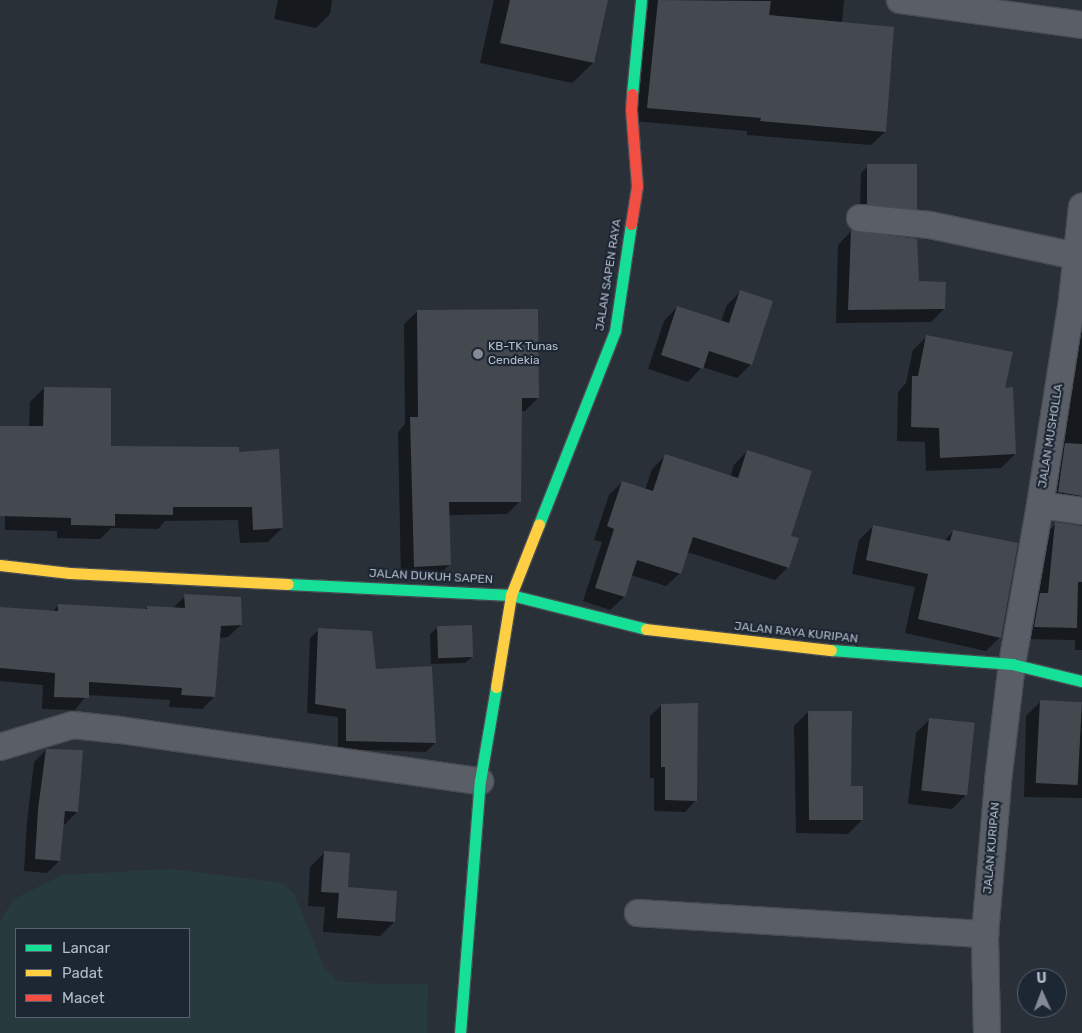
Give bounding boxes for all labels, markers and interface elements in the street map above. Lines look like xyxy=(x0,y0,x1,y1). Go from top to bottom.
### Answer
street label: JALAN SAPEN RAYA xyxy=(593,218,625,332)
place label: KB-TK Tunas Cendekia xyxy=(488,340,559,368)
marker: KB-TK Tunas Cendekia xyxy=(472,348,484,360)
street label: JALAN MUSHOLLA xyxy=(1036,383,1066,489)
street label: JALAN DUKUH SAPEN xyxy=(369,567,493,587)
street label: JALAN RAYA KURIPAN xyxy=(733,619,859,647)
street label: JALAN KURIPAN xyxy=(981,802,1003,894)
legend xyxy=(15,928,190,1018)
text: Lancar xyxy=(62,939,110,957)
text: Padat xyxy=(62,964,103,982)
north arrow xyxy=(1017,968,1067,1018)
text: U xyxy=(1036,970,1047,987)
text: Macet xyxy=(62,989,105,1007)

